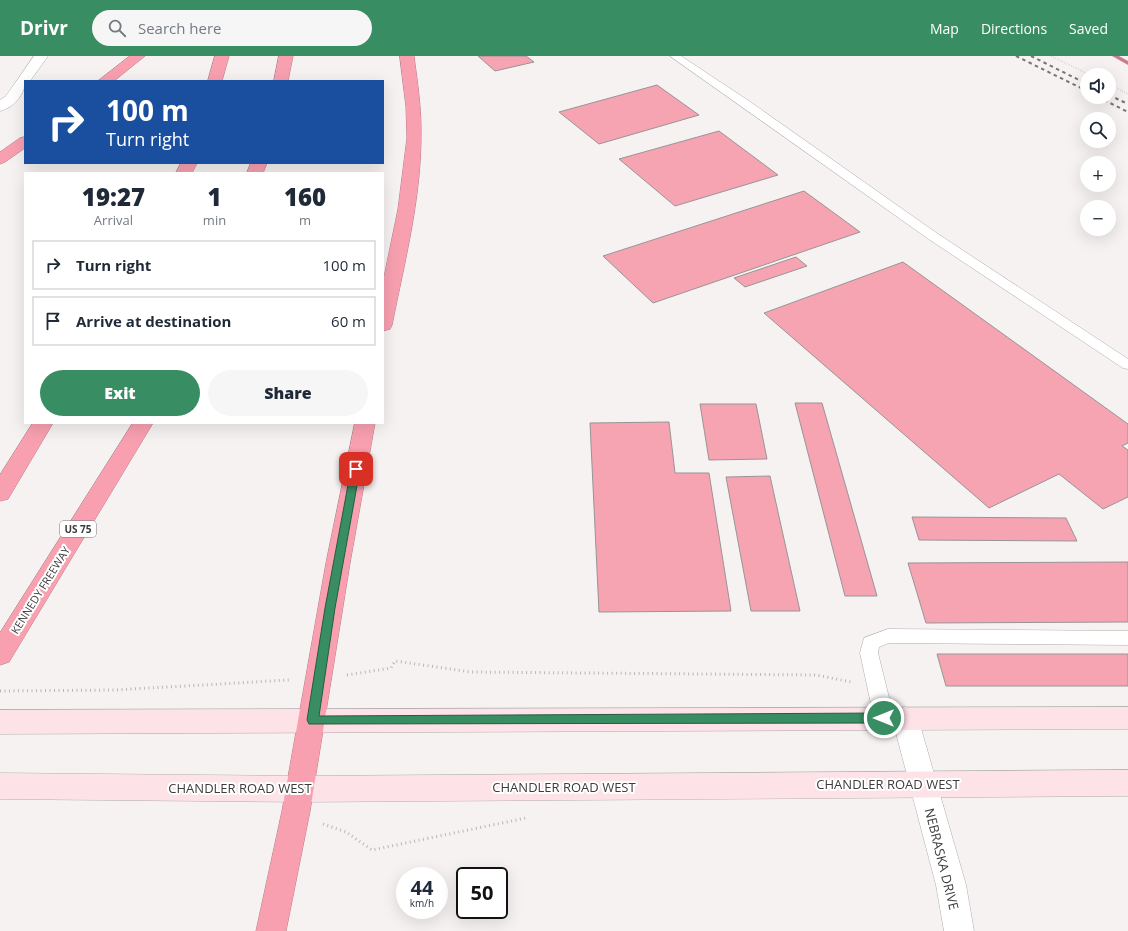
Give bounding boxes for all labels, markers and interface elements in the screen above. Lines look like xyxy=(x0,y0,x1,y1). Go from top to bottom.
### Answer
search box xyxy=(92,10,372,46)
text: Drivr xyxy=(20,15,68,41)
icon: search xyxy=(106,17,128,39)
text: Search here xyxy=(138,18,222,38)
text: Map xyxy=(930,19,959,38)
text: Directions xyxy=(981,19,1047,38)
text: Saved xyxy=(1069,19,1108,38)
map controls xyxy=(1080,68,1116,236)
button: sound xyxy=(1080,68,1116,104)
text: 100 m xyxy=(106,91,189,129)
icon: right xyxy=(40,96,92,148)
button: search xyxy=(1080,112,1116,148)
text: Turn right xyxy=(106,127,189,151)
button: + xyxy=(1080,156,1116,192)
text: 19:27 xyxy=(82,180,145,213)
text: 1 xyxy=(207,180,222,213)
text: 160 xyxy=(284,180,326,213)
button: − xyxy=(1080,200,1116,236)
text: Arrival xyxy=(94,211,133,229)
text: min xyxy=(203,211,226,229)
text: m xyxy=(299,211,311,229)
icon: right xyxy=(42,254,64,276)
text: Turn right xyxy=(76,255,151,275)
text: 100 m xyxy=(322,255,366,275)
icon: arrive xyxy=(42,310,64,332)
text: Arrive at destination xyxy=(76,311,231,331)
text: 60 m xyxy=(331,311,366,331)
button: Exit xyxy=(40,370,200,416)
button: Share xyxy=(208,370,368,416)
pin xyxy=(339,452,373,486)
icon: arrive xyxy=(345,458,367,480)
road number: US 75 xyxy=(60,521,96,537)
street label: KENNEDY FREEWAY xyxy=(7,543,73,637)
position arrow xyxy=(863,697,905,739)
street label: CHANDLER ROAD WEST xyxy=(816,775,960,793)
street label: CHANDLER ROAD WEST xyxy=(492,778,636,796)
street label: CHANDLER ROAD WEST xyxy=(168,779,312,797)
street label: NEBRASKA DRIVE xyxy=(921,806,963,912)
speed limit sign: 50 xyxy=(456,867,508,919)
text: 44 xyxy=(411,874,433,901)
text: km/h xyxy=(410,896,434,910)

